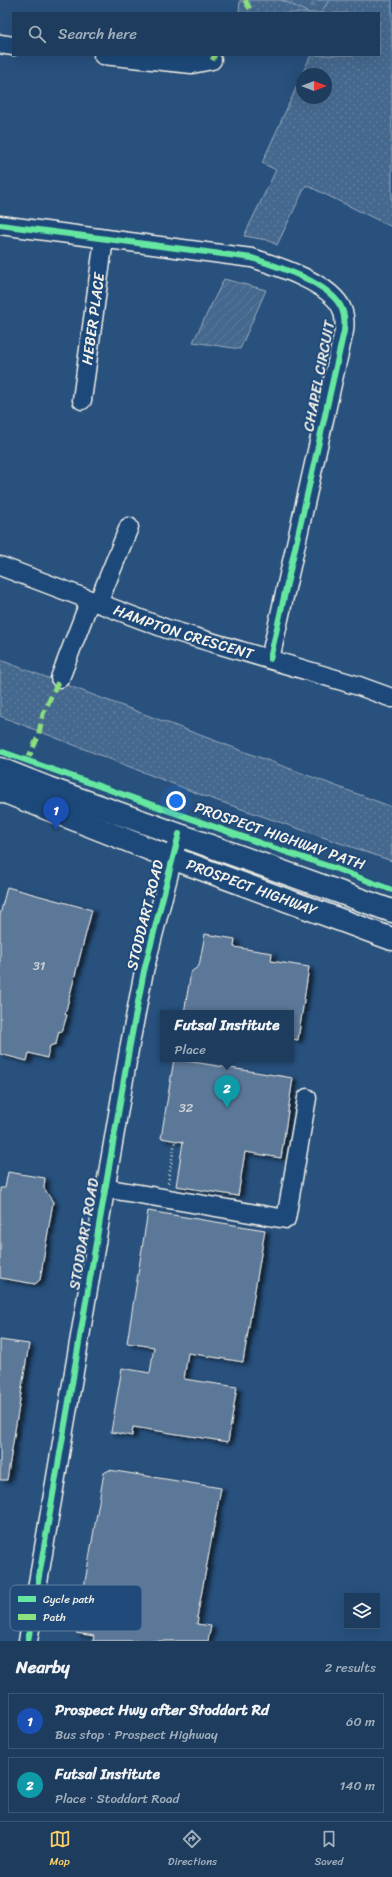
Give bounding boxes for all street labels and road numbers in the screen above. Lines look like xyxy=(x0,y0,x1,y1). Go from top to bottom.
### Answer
street label: HEBER PLACE xyxy=(74,269,112,367)
street label: CHAPEL CIRCUIT xyxy=(296,317,343,434)
street label: HAMPTON CRESCENT xyxy=(110,597,257,667)
street label: PROSPECT HIGHWAY PATH xyxy=(191,795,369,878)
street label: PROSPECT HIGHWAY xyxy=(183,851,322,924)
street label: STODDART ROAD xyxy=(119,857,171,973)
street label: STODDART ROAD xyxy=(61,1176,107,1292)

